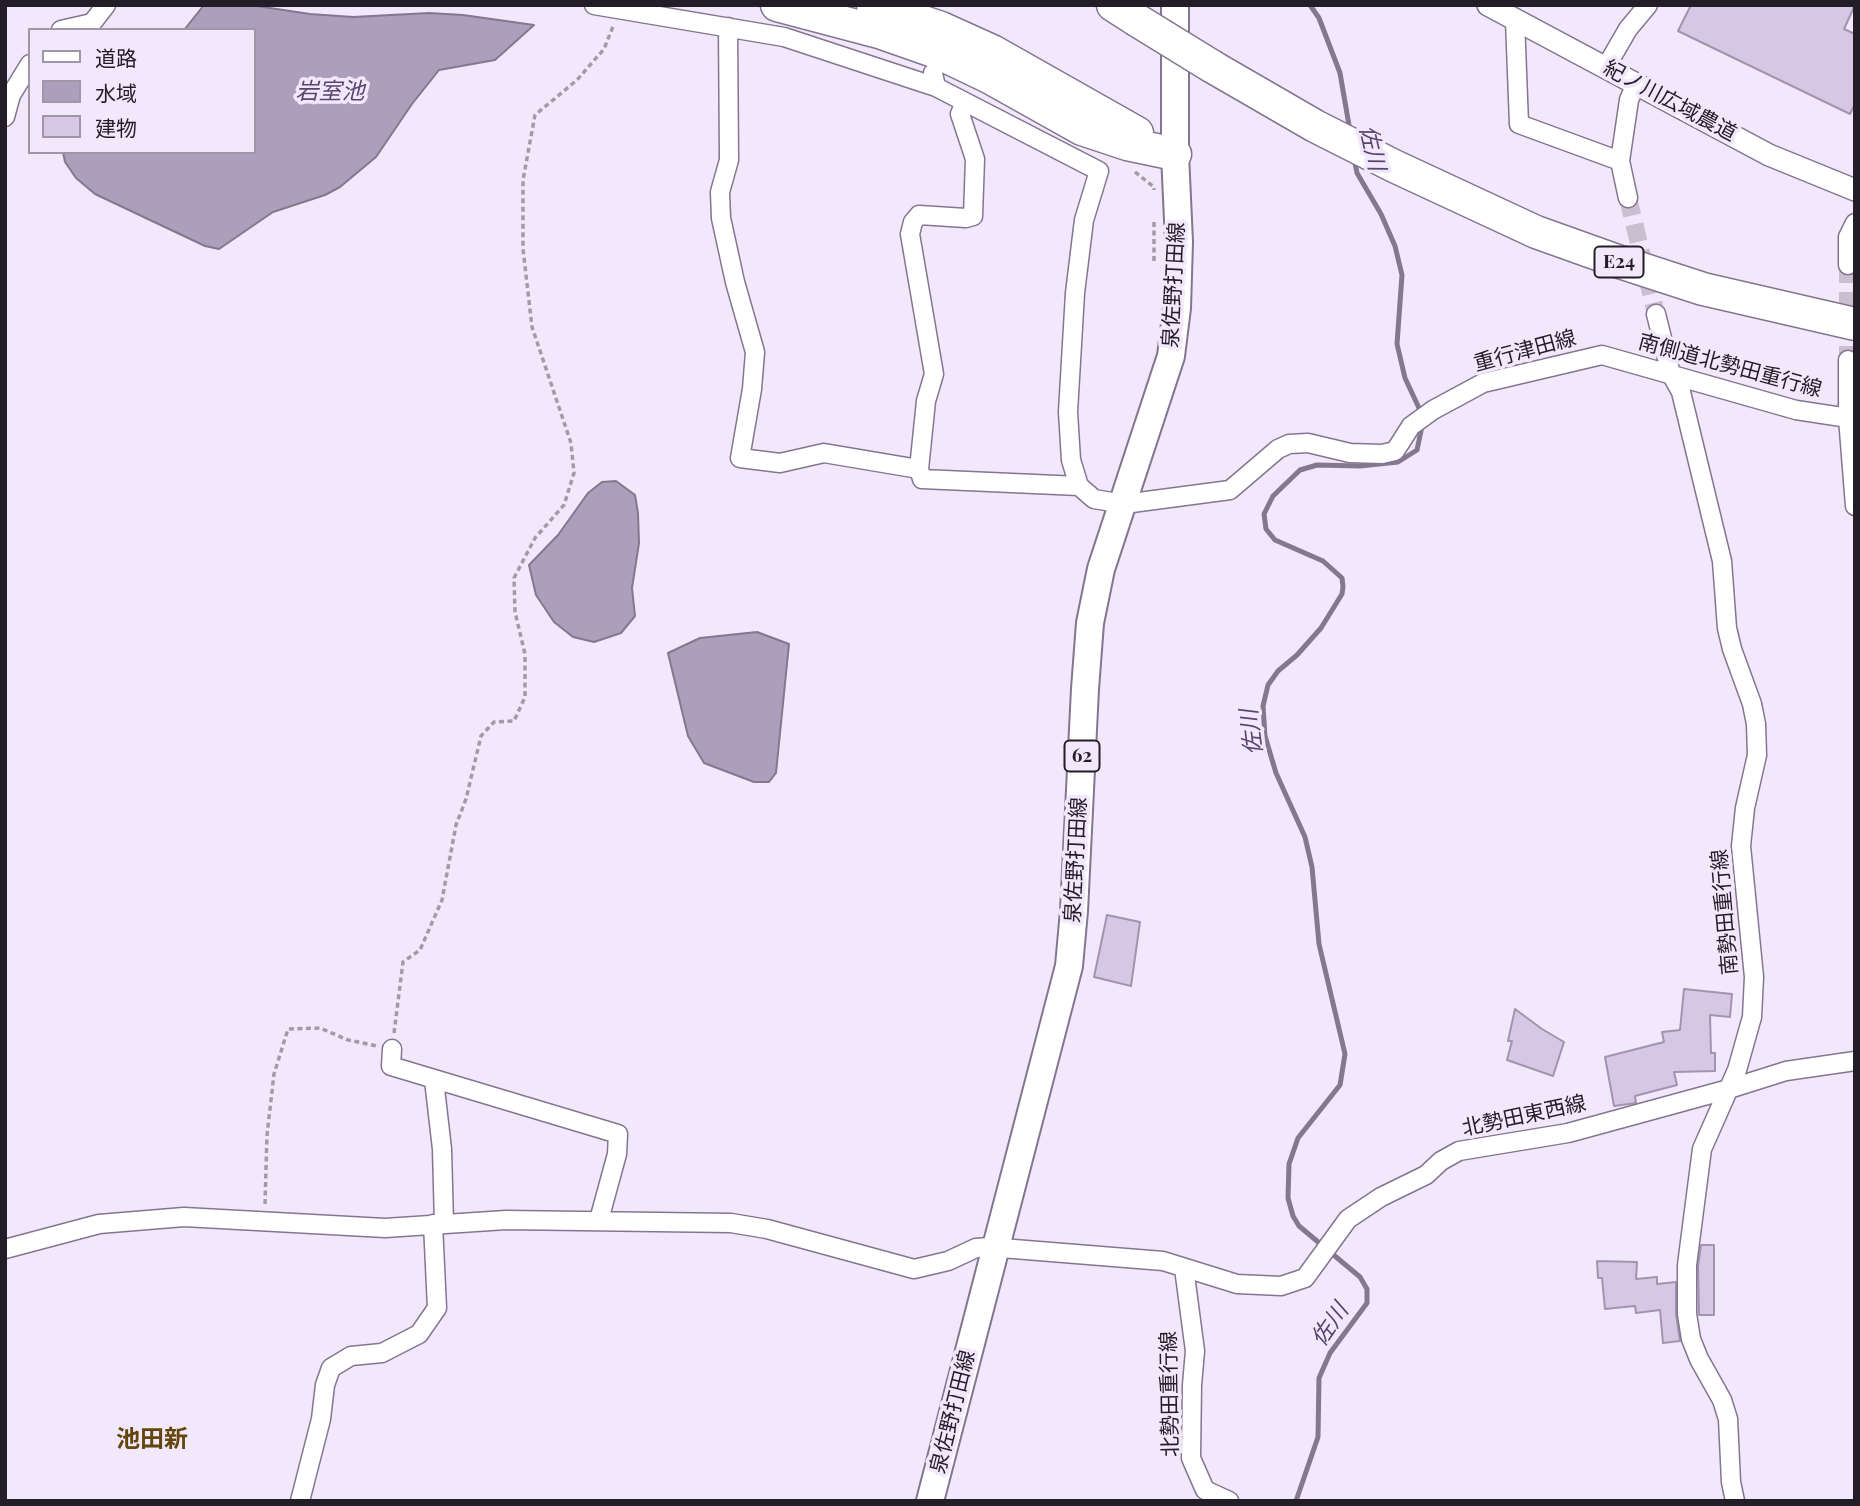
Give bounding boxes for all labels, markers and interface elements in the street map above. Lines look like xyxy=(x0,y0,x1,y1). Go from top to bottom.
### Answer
legend xyxy=(28,28,256,154)
text: 道路 xyxy=(95,43,137,71)
street label: 紀ノ川広域農道 xyxy=(1599,55,1741,147)
text: 水域 xyxy=(95,78,137,106)
water label: 岩室池 xyxy=(296,78,364,106)
text: 建物 xyxy=(95,113,137,141)
water label: 佐川 xyxy=(1353,122,1391,174)
street label: 泉佐野打田線 xyxy=(1158,221,1190,349)
road number: E24 xyxy=(1594,246,1644,278)
street label: 重行津田線 xyxy=(1471,325,1579,377)
street label: 南側道北勢田重行線 xyxy=(1635,329,1825,403)
water label: 佐川 xyxy=(1235,707,1269,757)
road number: 62 xyxy=(1064,740,1100,772)
street label: 泉佐野打田線 xyxy=(1060,796,1092,924)
street label: 南勢田重行線 xyxy=(1707,848,1743,976)
street label: 北勢田東西線 xyxy=(1460,1091,1588,1141)
water label: 佐川 xyxy=(1306,1298,1354,1352)
street label: 北勢田重行線 xyxy=(1156,1331,1184,1457)
street label: 泉佐野打田線 xyxy=(926,1348,980,1476)
district label: 池田新 xyxy=(116,1426,188,1454)

